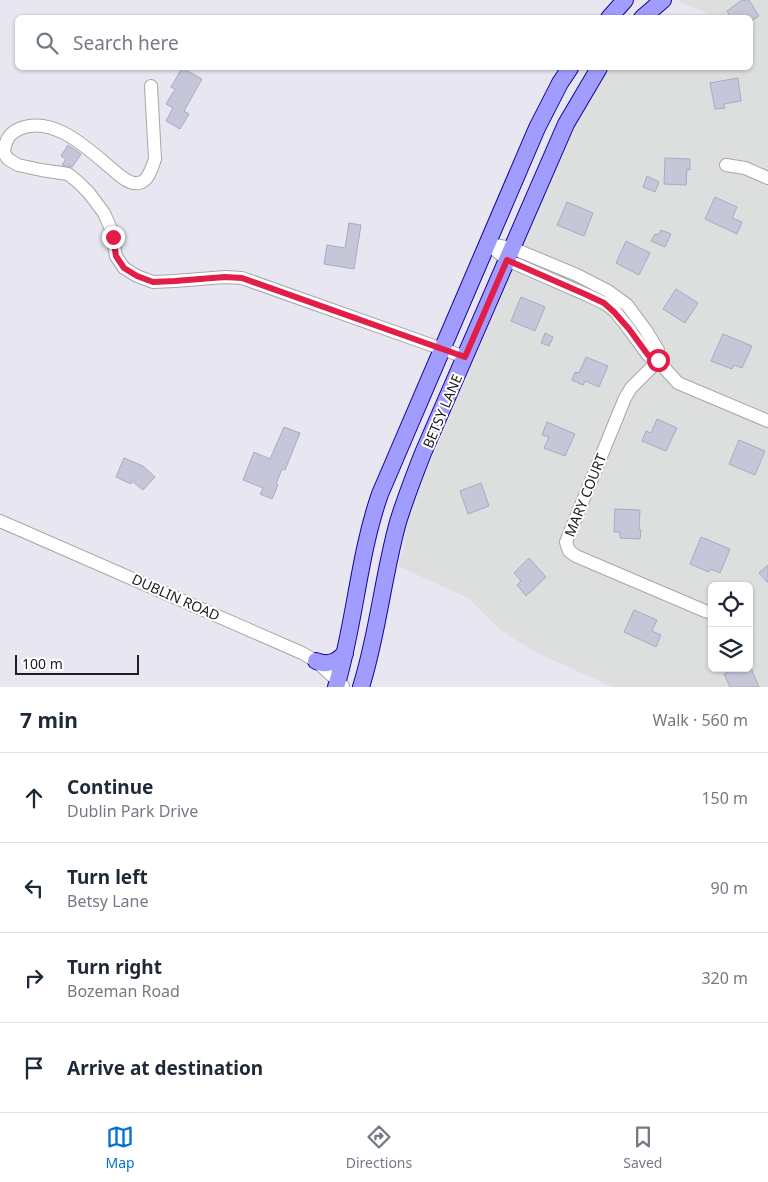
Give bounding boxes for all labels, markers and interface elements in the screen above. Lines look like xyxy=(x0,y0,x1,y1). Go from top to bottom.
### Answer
search box xyxy=(15,15,753,70)
icon: search xyxy=(33,29,61,57)
text: Search here xyxy=(73,30,179,56)
route end xyxy=(102,226,125,249)
route start xyxy=(647,349,670,372)
street label: BETSY LANE xyxy=(418,371,466,451)
street label: MARY COURT xyxy=(560,450,610,539)
street label: DUBLIN ROAD xyxy=(129,569,223,625)
map controls xyxy=(708,582,753,672)
button: locate xyxy=(708,582,753,627)
button: layers xyxy=(708,627,753,672)
scale bar xyxy=(15,652,139,675)
text: 100 m xyxy=(22,654,63,673)
text: 7 min xyxy=(20,706,78,734)
text: Walk · 560 m xyxy=(653,709,748,731)
text: Continue xyxy=(67,774,153,800)
icon: ahead xyxy=(20,784,48,812)
text: 150 m xyxy=(701,787,748,809)
text: Dublin Park Drive xyxy=(67,800,198,822)
text: Turn left xyxy=(67,864,148,890)
icon: left xyxy=(20,874,48,902)
text: 90 m xyxy=(711,877,748,899)
text: Betsy Lane xyxy=(67,890,148,912)
text: Turn right xyxy=(67,954,162,980)
icon: right xyxy=(20,964,48,992)
text: 320 m xyxy=(701,967,748,989)
text: Bozeman Road xyxy=(67,980,180,1002)
icon: arrive xyxy=(20,1054,48,1082)
text: Arrive at destination xyxy=(67,1055,263,1081)
tab: Map xyxy=(106,1123,135,1172)
tab: Directions xyxy=(346,1123,412,1172)
tab: Saved xyxy=(623,1123,662,1172)

